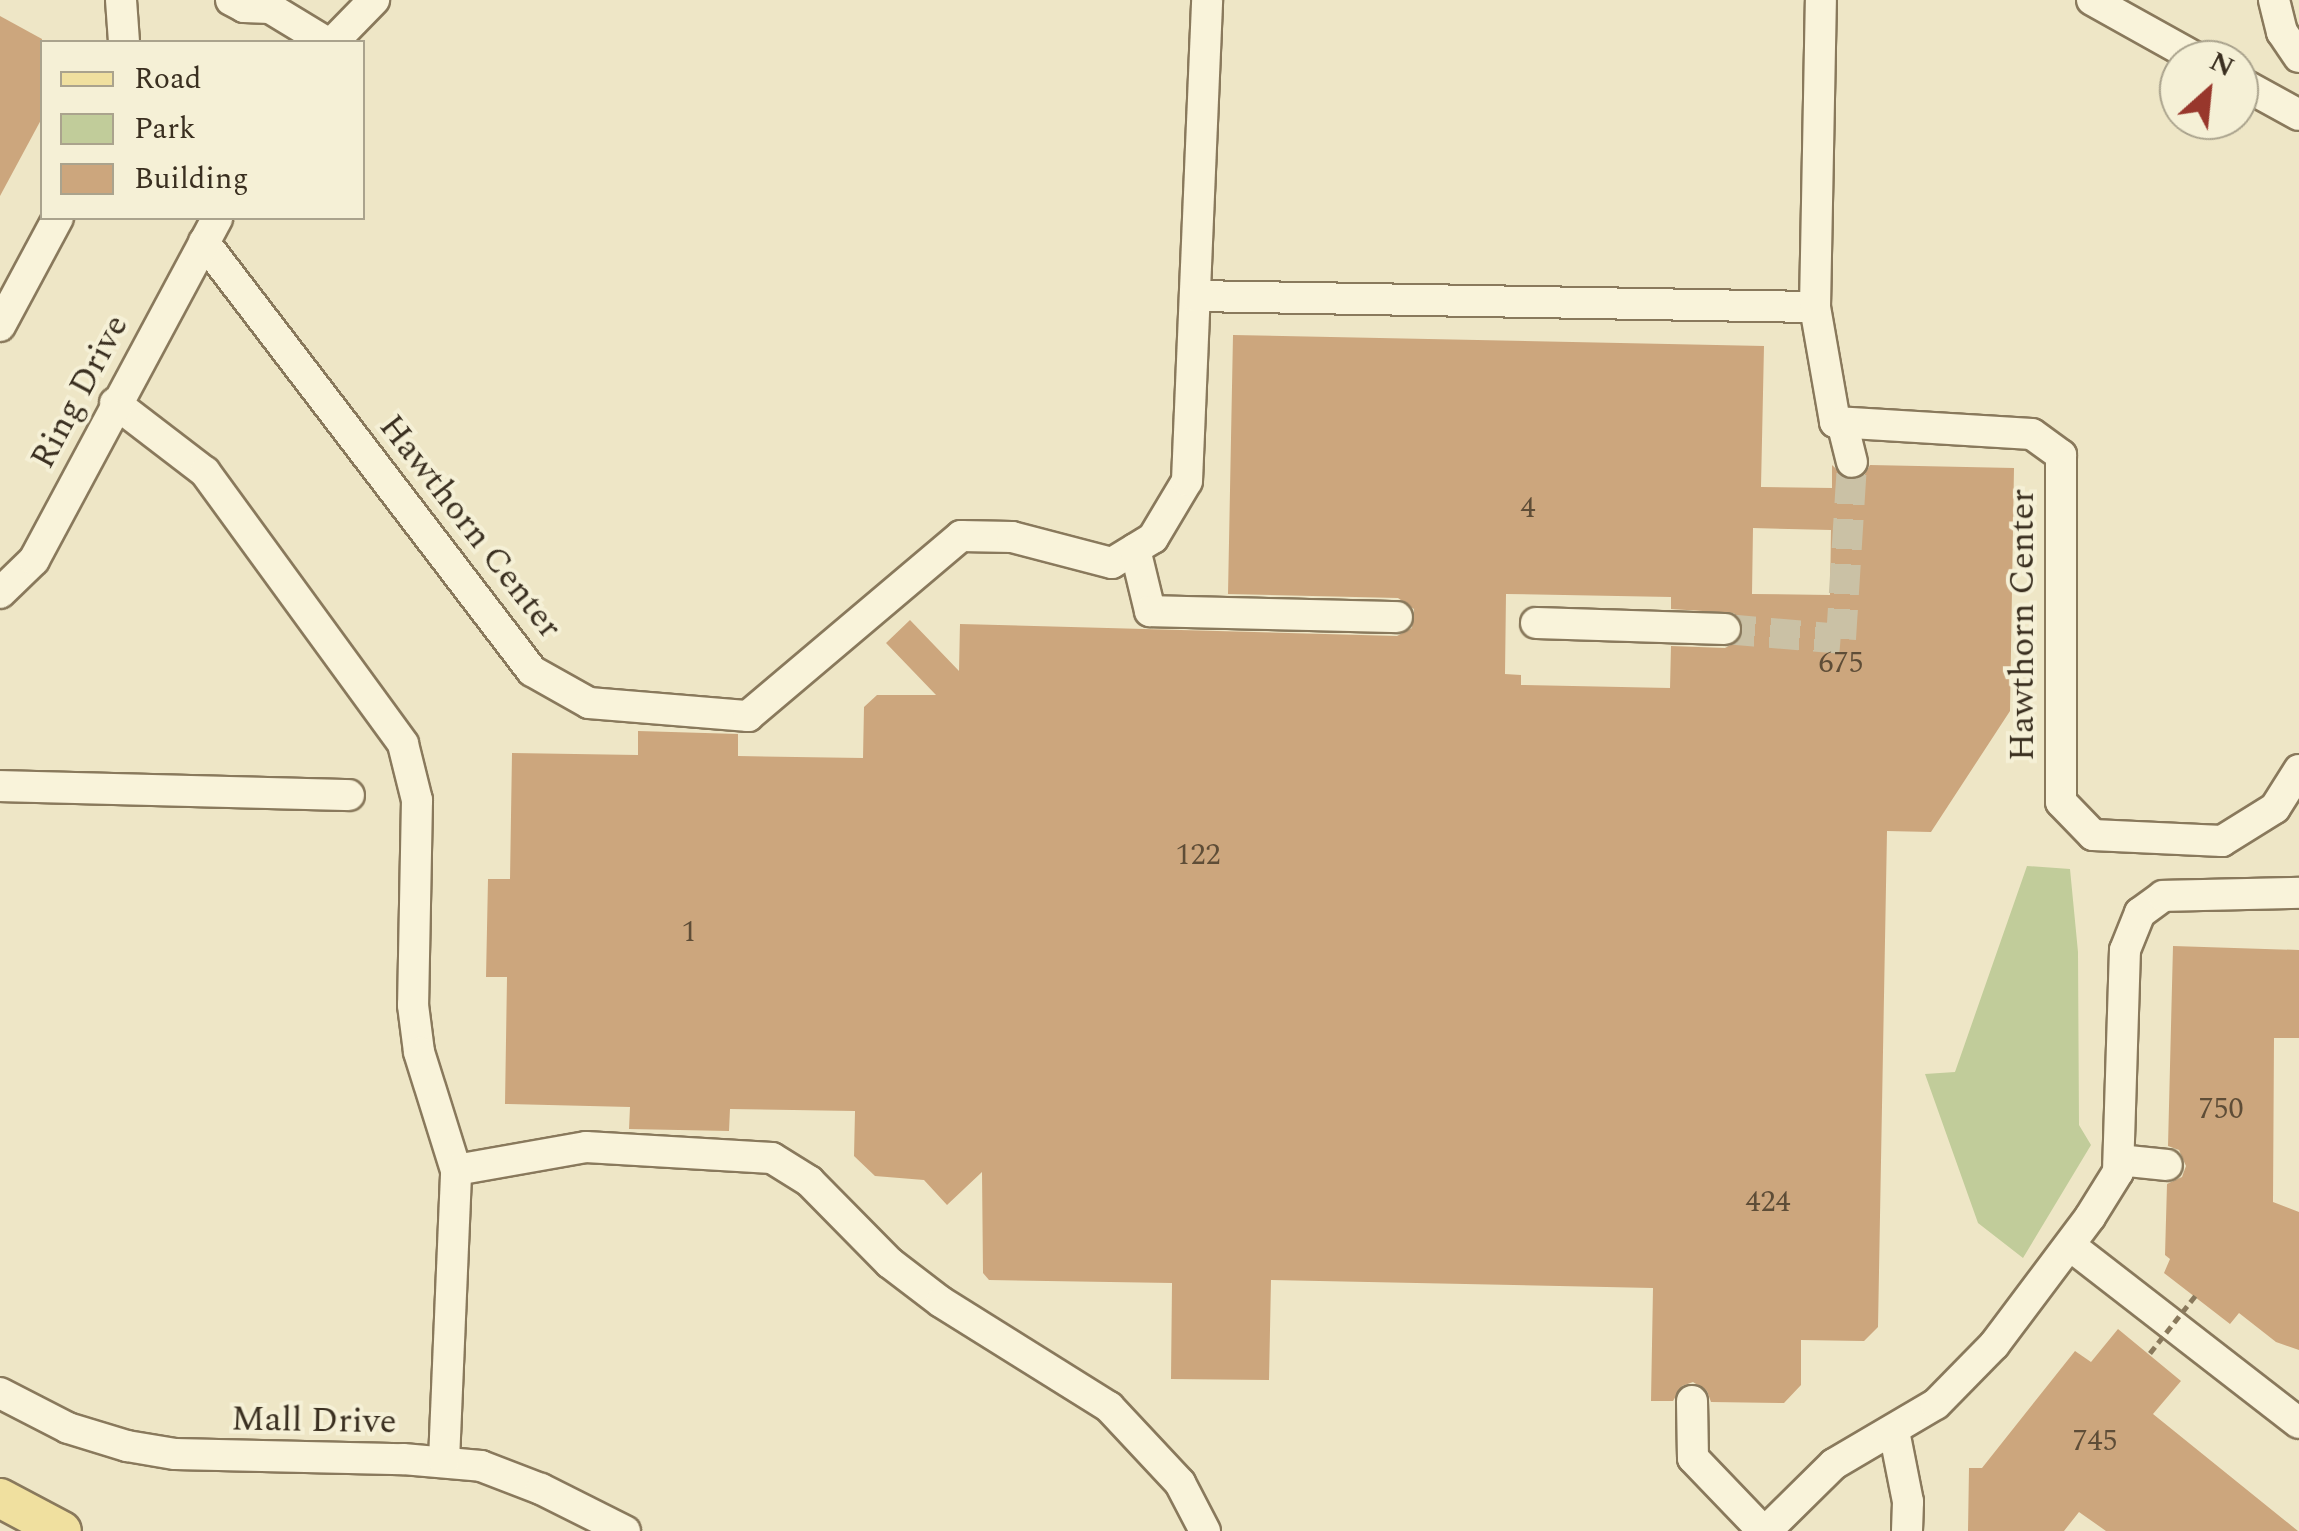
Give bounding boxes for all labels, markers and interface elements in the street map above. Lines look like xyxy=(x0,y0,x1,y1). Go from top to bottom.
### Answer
legend xyxy=(40,40,365,220)
north arrow xyxy=(2159,40,2259,140)
text: N xyxy=(2202,40,2242,89)
text: Road xyxy=(134,56,202,102)
text: Park xyxy=(134,106,196,152)
text: Building xyxy=(134,156,249,202)
street label: Ring Drive xyxy=(22,308,138,476)
street label: Hawthorn Center xyxy=(370,407,570,647)
street label: Hawthorn Center xyxy=(2002,489,2044,761)
house number: 4 xyxy=(1521,490,1535,526)
house number: 675 xyxy=(1819,645,1863,681)
house number: 122 xyxy=(1176,837,1220,873)
house number: 1 xyxy=(682,914,696,950)
house number: 750 xyxy=(2199,1091,2243,1127)
house number: 424 xyxy=(1746,1184,1790,1220)
street label: Mall Drive xyxy=(231,1399,397,1443)
house number: 745 xyxy=(2073,1423,2117,1459)

